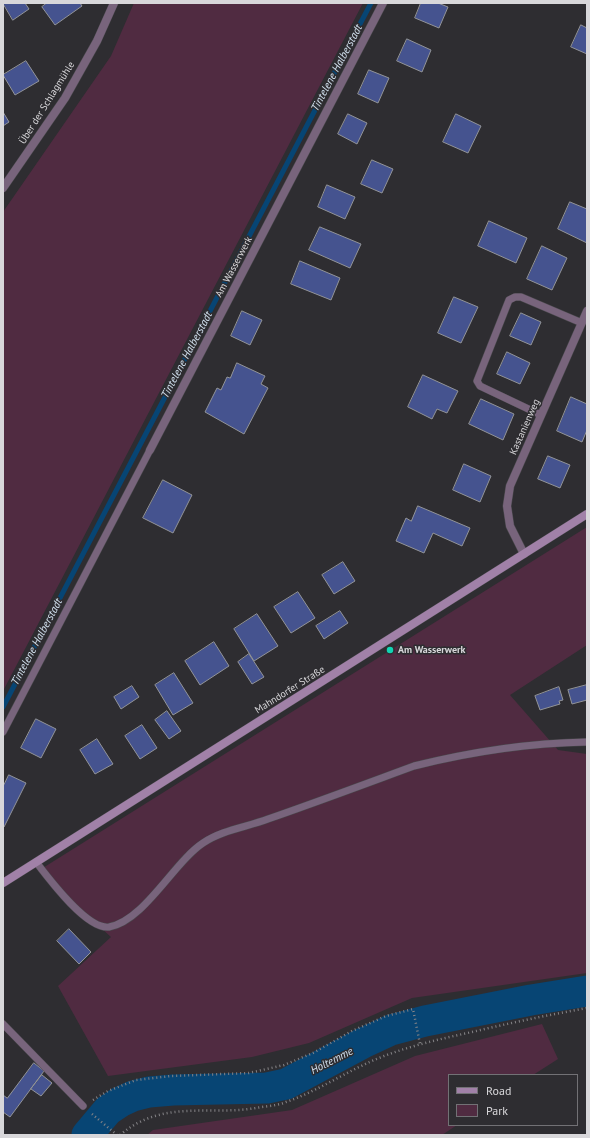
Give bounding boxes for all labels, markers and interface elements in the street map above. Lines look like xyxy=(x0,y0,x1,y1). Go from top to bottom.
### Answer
water label: Tintelene Halberstadt xyxy=(309,22,365,114)
street label: Über der Schlagmühle xyxy=(17,59,77,147)
street label: Am Wasserwerk xyxy=(213,235,255,299)
water label: Tintelene Halberstadt xyxy=(159,309,215,401)
street label: Kastanienweg xyxy=(507,397,543,457)
water label: Tintelene Halberstadt xyxy=(9,596,65,688)
place label: Am Wasserwerk xyxy=(398,644,465,656)
marker: Am Wasserwerk xyxy=(385,645,395,655)
street label: Mahndorfer Straße xyxy=(253,664,327,716)
water label: Holtemme xyxy=(309,1045,355,1077)
legend xyxy=(448,1074,578,1126)
text: Road xyxy=(486,1083,511,1098)
text: Park xyxy=(486,1103,508,1118)

